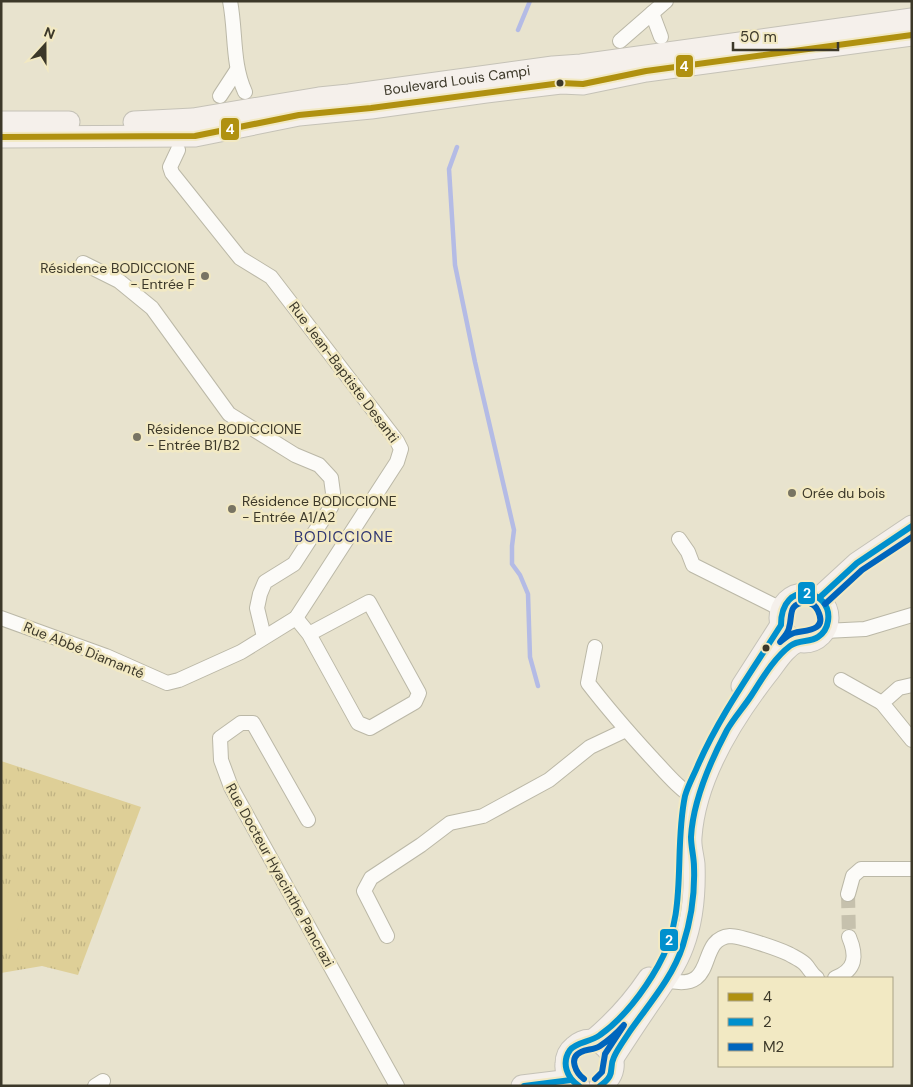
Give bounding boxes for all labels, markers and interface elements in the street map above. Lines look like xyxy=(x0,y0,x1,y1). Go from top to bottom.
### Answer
north arrow xyxy=(20,20,70,70)
scale bar xyxy=(733,20,838,52)
text: N xyxy=(42,23,58,43)
text: 50 m xyxy=(740,27,777,47)
line badge: 4 xyxy=(675,54,694,78)
text: 4 xyxy=(679,57,689,75)
street label: Boulevard Louis Campi xyxy=(383,61,531,99)
unlabelled marker xyxy=(555,78,565,88)
line badge: 4 xyxy=(220,117,240,141)
text: 4 xyxy=(225,120,235,138)
place label: Résidence BODICCIONE - Entrée F xyxy=(40,259,196,293)
marker: Résidence BODICCIONE - Entrée F xyxy=(199,270,211,282)
street label: Rue Jean-Baptiste Desanti xyxy=(285,298,403,446)
place label: Résidence BODICCIONE - Entrée B1/B2 xyxy=(147,420,302,454)
marker: Résidence BODICCIONE - Entrée B1/B2 xyxy=(131,431,143,443)
place label: Orée du bois xyxy=(802,484,885,502)
marker: Orée du bois xyxy=(786,487,798,499)
place label: Résidence BODICCIONE - Entrée A1/A2 xyxy=(242,492,397,526)
marker: Résidence BODICCIONE - Entrée A1/A2 xyxy=(226,503,238,515)
district label: BODICCIONE xyxy=(294,527,394,547)
line badge: 2 xyxy=(797,581,816,605)
text: 2 xyxy=(803,584,811,602)
street label: Rue Abbé Diamanté xyxy=(21,618,147,682)
unlabelled marker xyxy=(761,643,771,653)
street label: Rue Docteur Hyacinthe Pancrazi xyxy=(222,780,338,970)
line badge: 2 xyxy=(659,928,679,952)
text: 2 xyxy=(665,931,673,949)
legend xyxy=(718,977,893,1067)
text: 4 xyxy=(763,987,772,1007)
text: 2 xyxy=(763,1012,772,1032)
text: M2 xyxy=(763,1037,784,1057)

